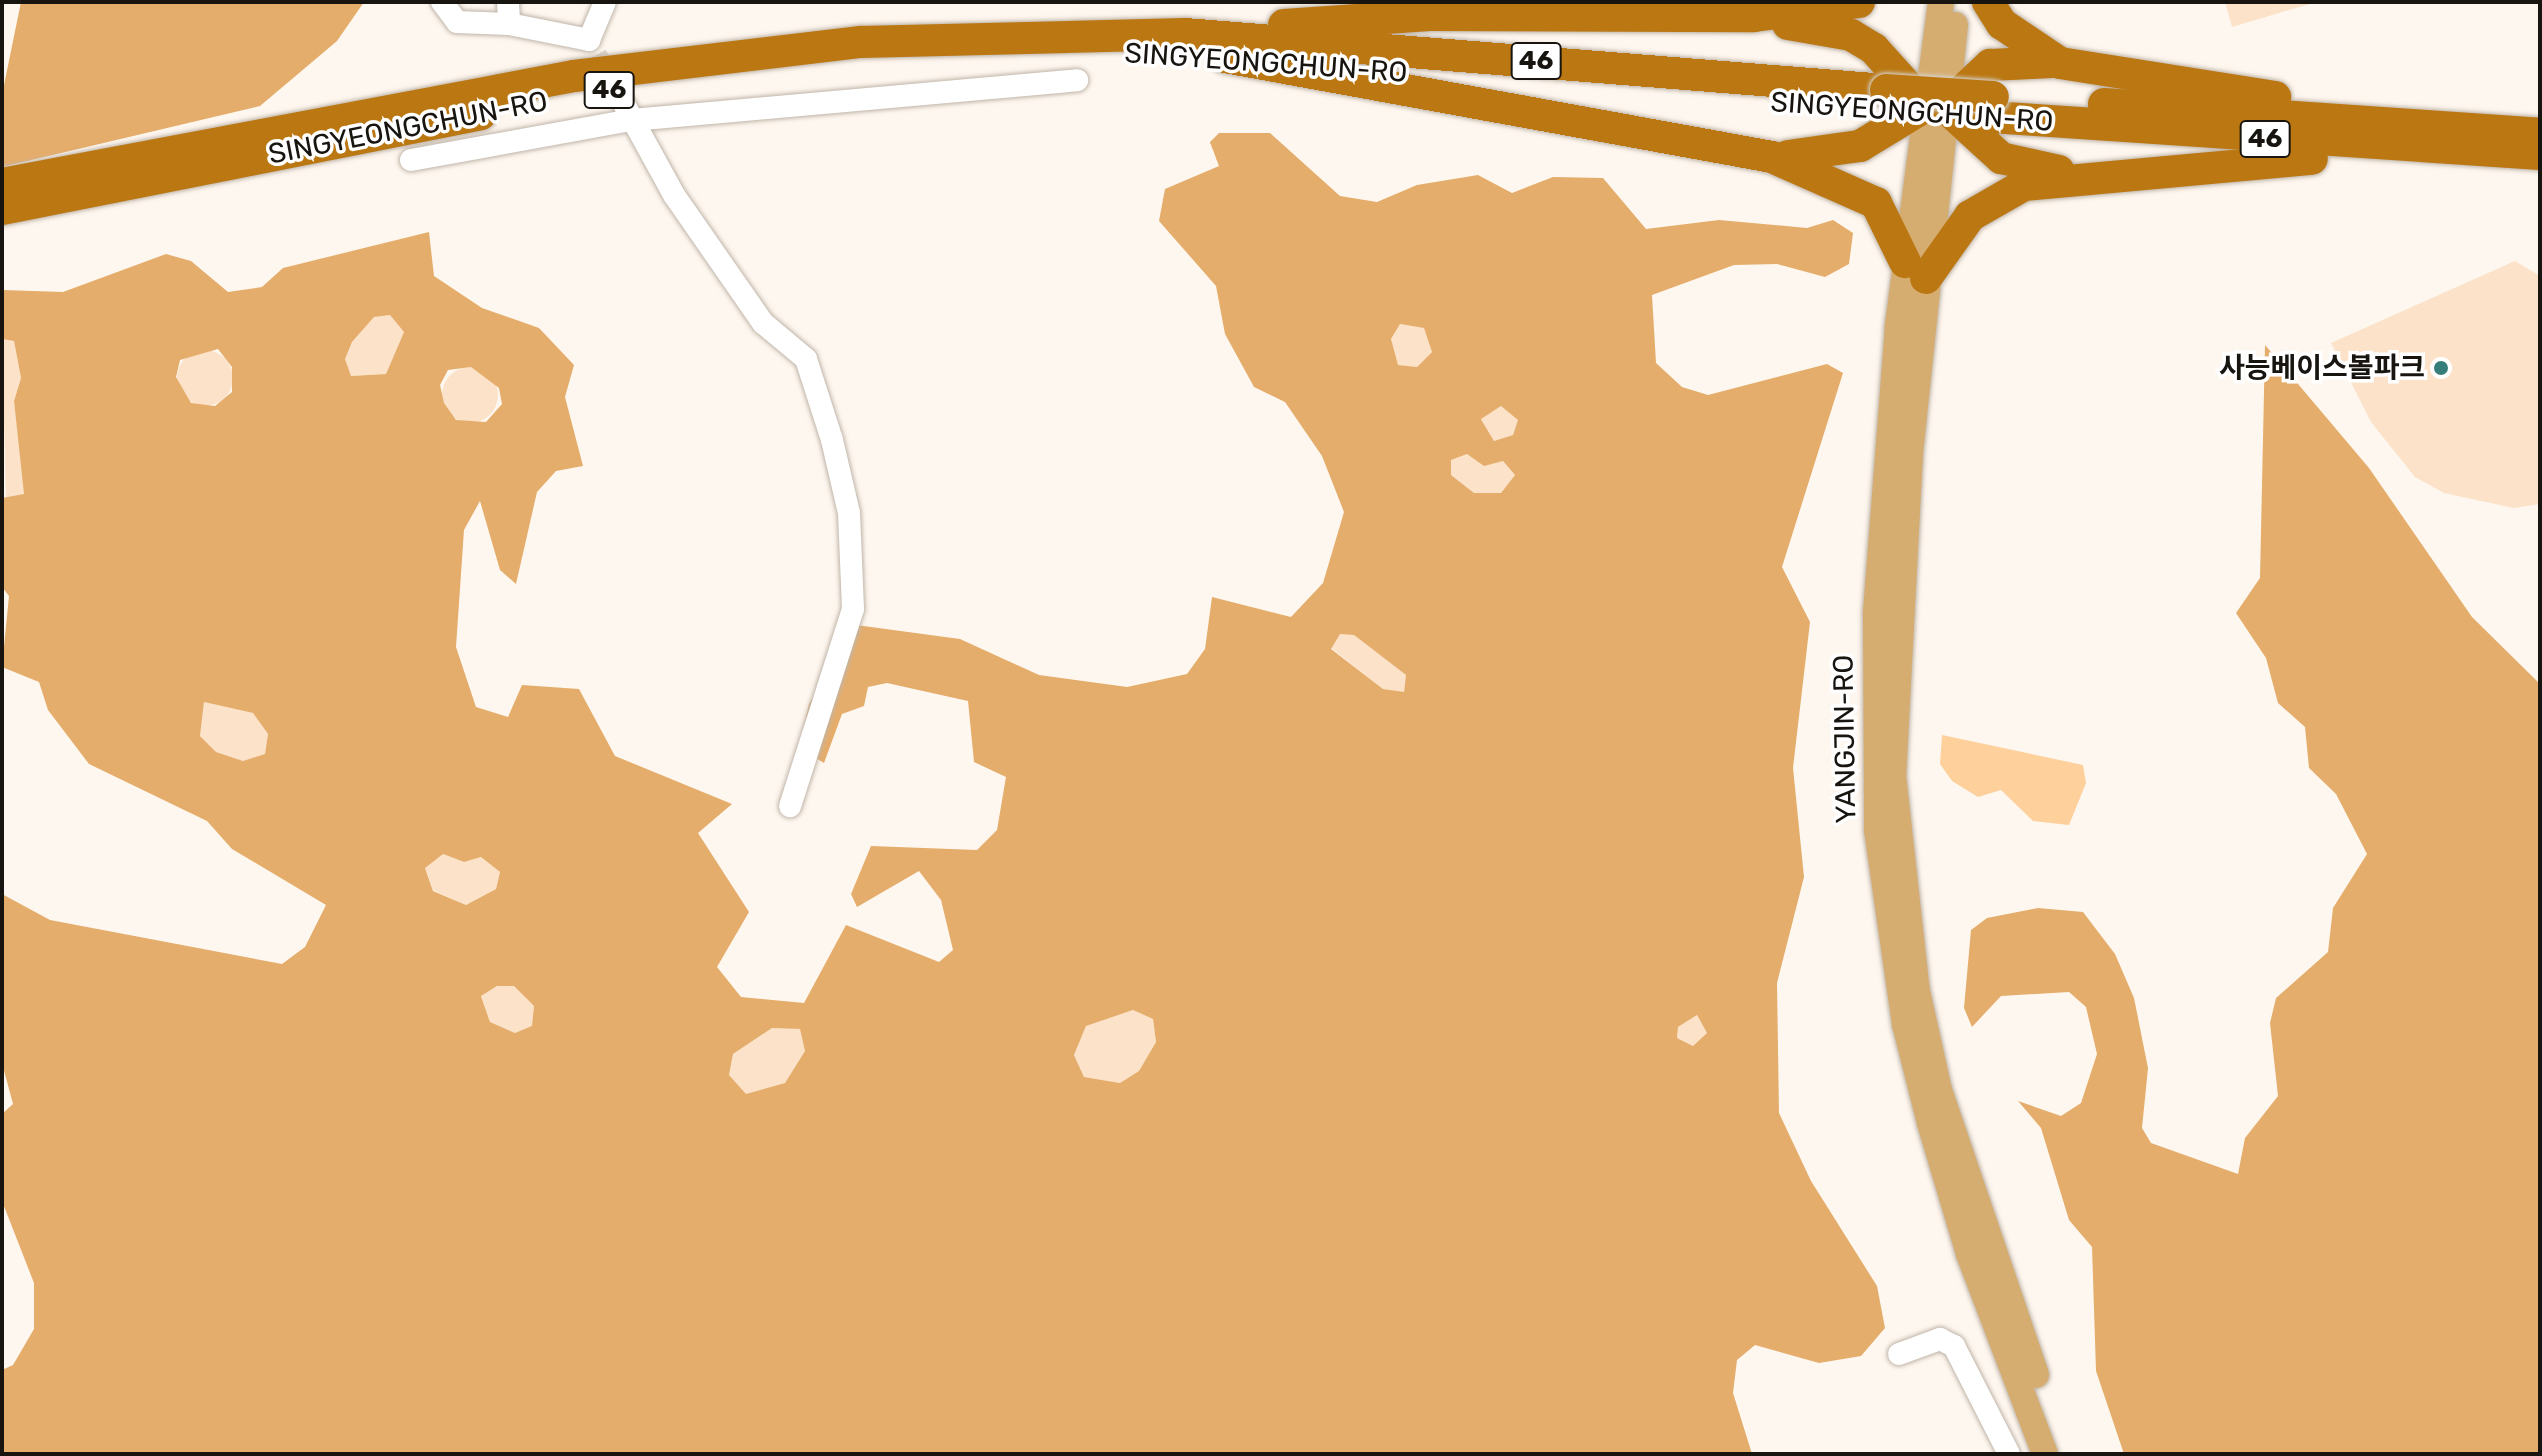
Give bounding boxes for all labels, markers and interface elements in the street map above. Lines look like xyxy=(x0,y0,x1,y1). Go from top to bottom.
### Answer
street label: SINGYEONGCHUN-RO xyxy=(1123,36,1409,90)
road number: 46 xyxy=(1510,39,1562,83)
road number: 46 xyxy=(583,68,635,112)
street label: SINGYEONGCHUN-RO xyxy=(266,84,550,172)
street label: SINGYEONGCHUN-RO xyxy=(1769,85,2055,139)
road number: 46 xyxy=(2239,117,2291,161)
place label: 사능베이스볼파크 xyxy=(2219,351,2425,385)
marker: 사능베이스볼파크 xyxy=(2432,359,2450,377)
street label: YANGJIN-RO xyxy=(1827,654,1863,824)

